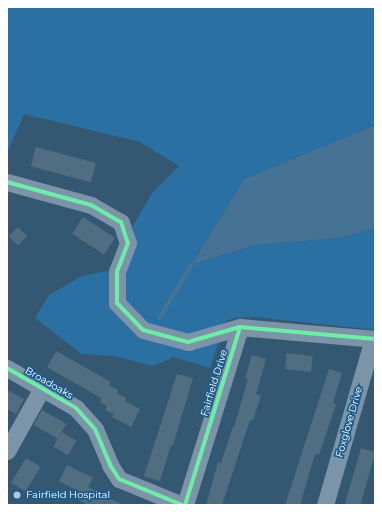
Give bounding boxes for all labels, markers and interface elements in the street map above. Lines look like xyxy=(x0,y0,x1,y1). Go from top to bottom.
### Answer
street label: Fairfield Drive xyxy=(198,348,230,418)
street label: Broadoaks xyxy=(23,365,75,401)
street label: Foxglove Drive xyxy=(333,385,365,459)
marker: Fairfield Hospital xyxy=(11,489,23,501)
place label: Fairfield Hospital xyxy=(26,489,110,501)

